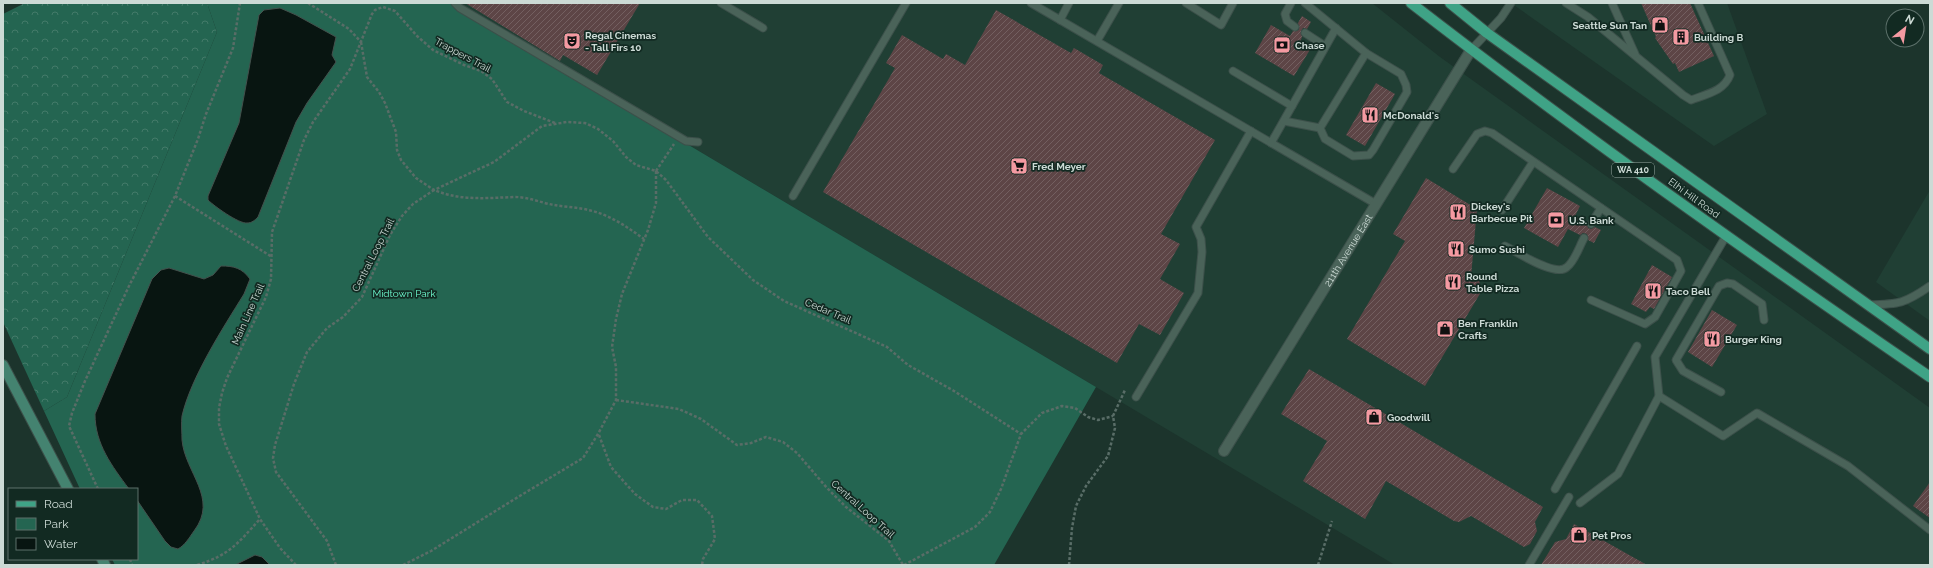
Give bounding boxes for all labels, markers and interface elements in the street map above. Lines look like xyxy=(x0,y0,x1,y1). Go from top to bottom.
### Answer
north arrow xyxy=(1885,8,1925,48)
text: N xyxy=(1903,12,1917,28)
shop icon: Seattle Sun Tan xyxy=(1650,15,1670,35)
place label: Seattle Sun Tan xyxy=(1572,20,1647,31)
building icon: Building B xyxy=(1671,27,1691,47)
place label: Regal Cinemas - Tall Firs 10 xyxy=(585,30,656,53)
theatre icon: Regal Cinemas - Tall Firs 10 xyxy=(562,31,582,51)
place label: Building B xyxy=(1694,32,1743,43)
bank icon: Chase xyxy=(1272,35,1292,55)
street label: Trappers Trail xyxy=(433,36,493,75)
place label: Chase xyxy=(1295,40,1325,51)
restaurant icon: McDonald's xyxy=(1360,105,1380,125)
place label: McDonald's xyxy=(1383,110,1439,121)
supermarket icon: Fred Meyer xyxy=(1009,156,1029,176)
place label: Fred Meyer xyxy=(1032,161,1086,172)
road number: WA 410 xyxy=(1612,163,1654,177)
street label: Elhi Hill Road xyxy=(1666,176,1722,220)
place label: Dickey's Barbecue Pit xyxy=(1471,201,1533,224)
restaurant icon: Dickey's Barbecue Pit xyxy=(1448,202,1468,222)
bank icon: U.S. Bank xyxy=(1546,210,1566,230)
street label: 211th Avenue East xyxy=(1321,211,1374,288)
place label: U.S. Bank xyxy=(1569,215,1614,226)
street label: Central Loop Trail xyxy=(350,216,396,294)
restaurant icon: Sumo Sushi xyxy=(1446,239,1466,259)
place label: Sumo Sushi xyxy=(1469,244,1525,255)
place label: Round Table Pizza xyxy=(1466,271,1520,294)
restaurant icon: Round Table Pizza xyxy=(1443,272,1463,292)
street label: Main Line Trail xyxy=(230,281,267,346)
restaurant icon: Taco Bell xyxy=(1643,281,1663,301)
place label: Taco Bell xyxy=(1666,286,1711,297)
park label: Midtown Park xyxy=(372,288,436,299)
street label: Cedar Trail xyxy=(803,296,853,326)
place label: Ben Franklin Crafts xyxy=(1458,318,1518,341)
shop icon: Ben Franklin Crafts xyxy=(1435,319,1455,339)
restaurant icon: Burger King xyxy=(1702,329,1722,349)
place label: Burger King xyxy=(1725,334,1782,345)
shop icon: Goodwill xyxy=(1364,407,1384,427)
place label: Goodwill xyxy=(1387,412,1431,423)
street label: Central Loop Trail xyxy=(829,478,897,540)
legend xyxy=(8,488,138,560)
text: Road xyxy=(44,497,73,511)
text: Park xyxy=(44,517,69,531)
shop icon: Pet Pros xyxy=(1569,525,1589,545)
place label: Pet Pros xyxy=(1592,530,1631,541)
text: Water xyxy=(44,537,78,551)

